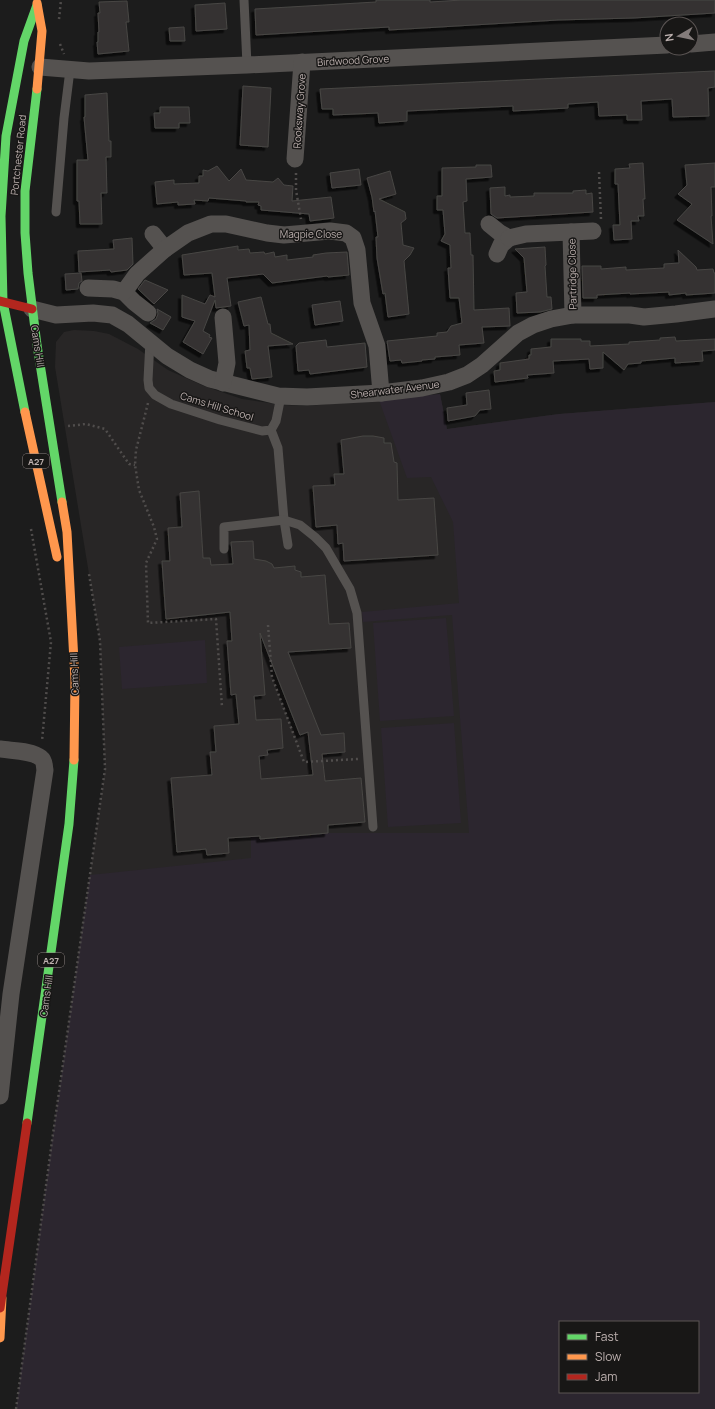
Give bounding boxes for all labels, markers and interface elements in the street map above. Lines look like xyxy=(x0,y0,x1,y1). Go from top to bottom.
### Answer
north arrow xyxy=(659,16,699,56)
text: N xyxy=(661,32,677,43)
street label: Birdwood Grove xyxy=(317,51,390,69)
street label: Rooksway Grove xyxy=(289,73,309,149)
street label: Portchester Road xyxy=(7,114,29,196)
street label: Magpie Close xyxy=(280,227,342,241)
street label: Partridge Close xyxy=(564,238,580,310)
street label: Cams Hill xyxy=(28,324,48,368)
street label: Shearwater Avenue xyxy=(350,377,440,401)
street label: Cams Hill School xyxy=(179,388,255,424)
road number: A27 xyxy=(23,454,49,468)
street label: Cams Hill xyxy=(66,653,82,695)
road number: A27 xyxy=(38,953,64,967)
street label: Cams Hill xyxy=(36,974,56,1018)
legend xyxy=(559,1321,699,1393)
text: Fast xyxy=(595,1328,619,1345)
text: Slow xyxy=(595,1348,621,1365)
text: Jam xyxy=(595,1368,617,1385)

